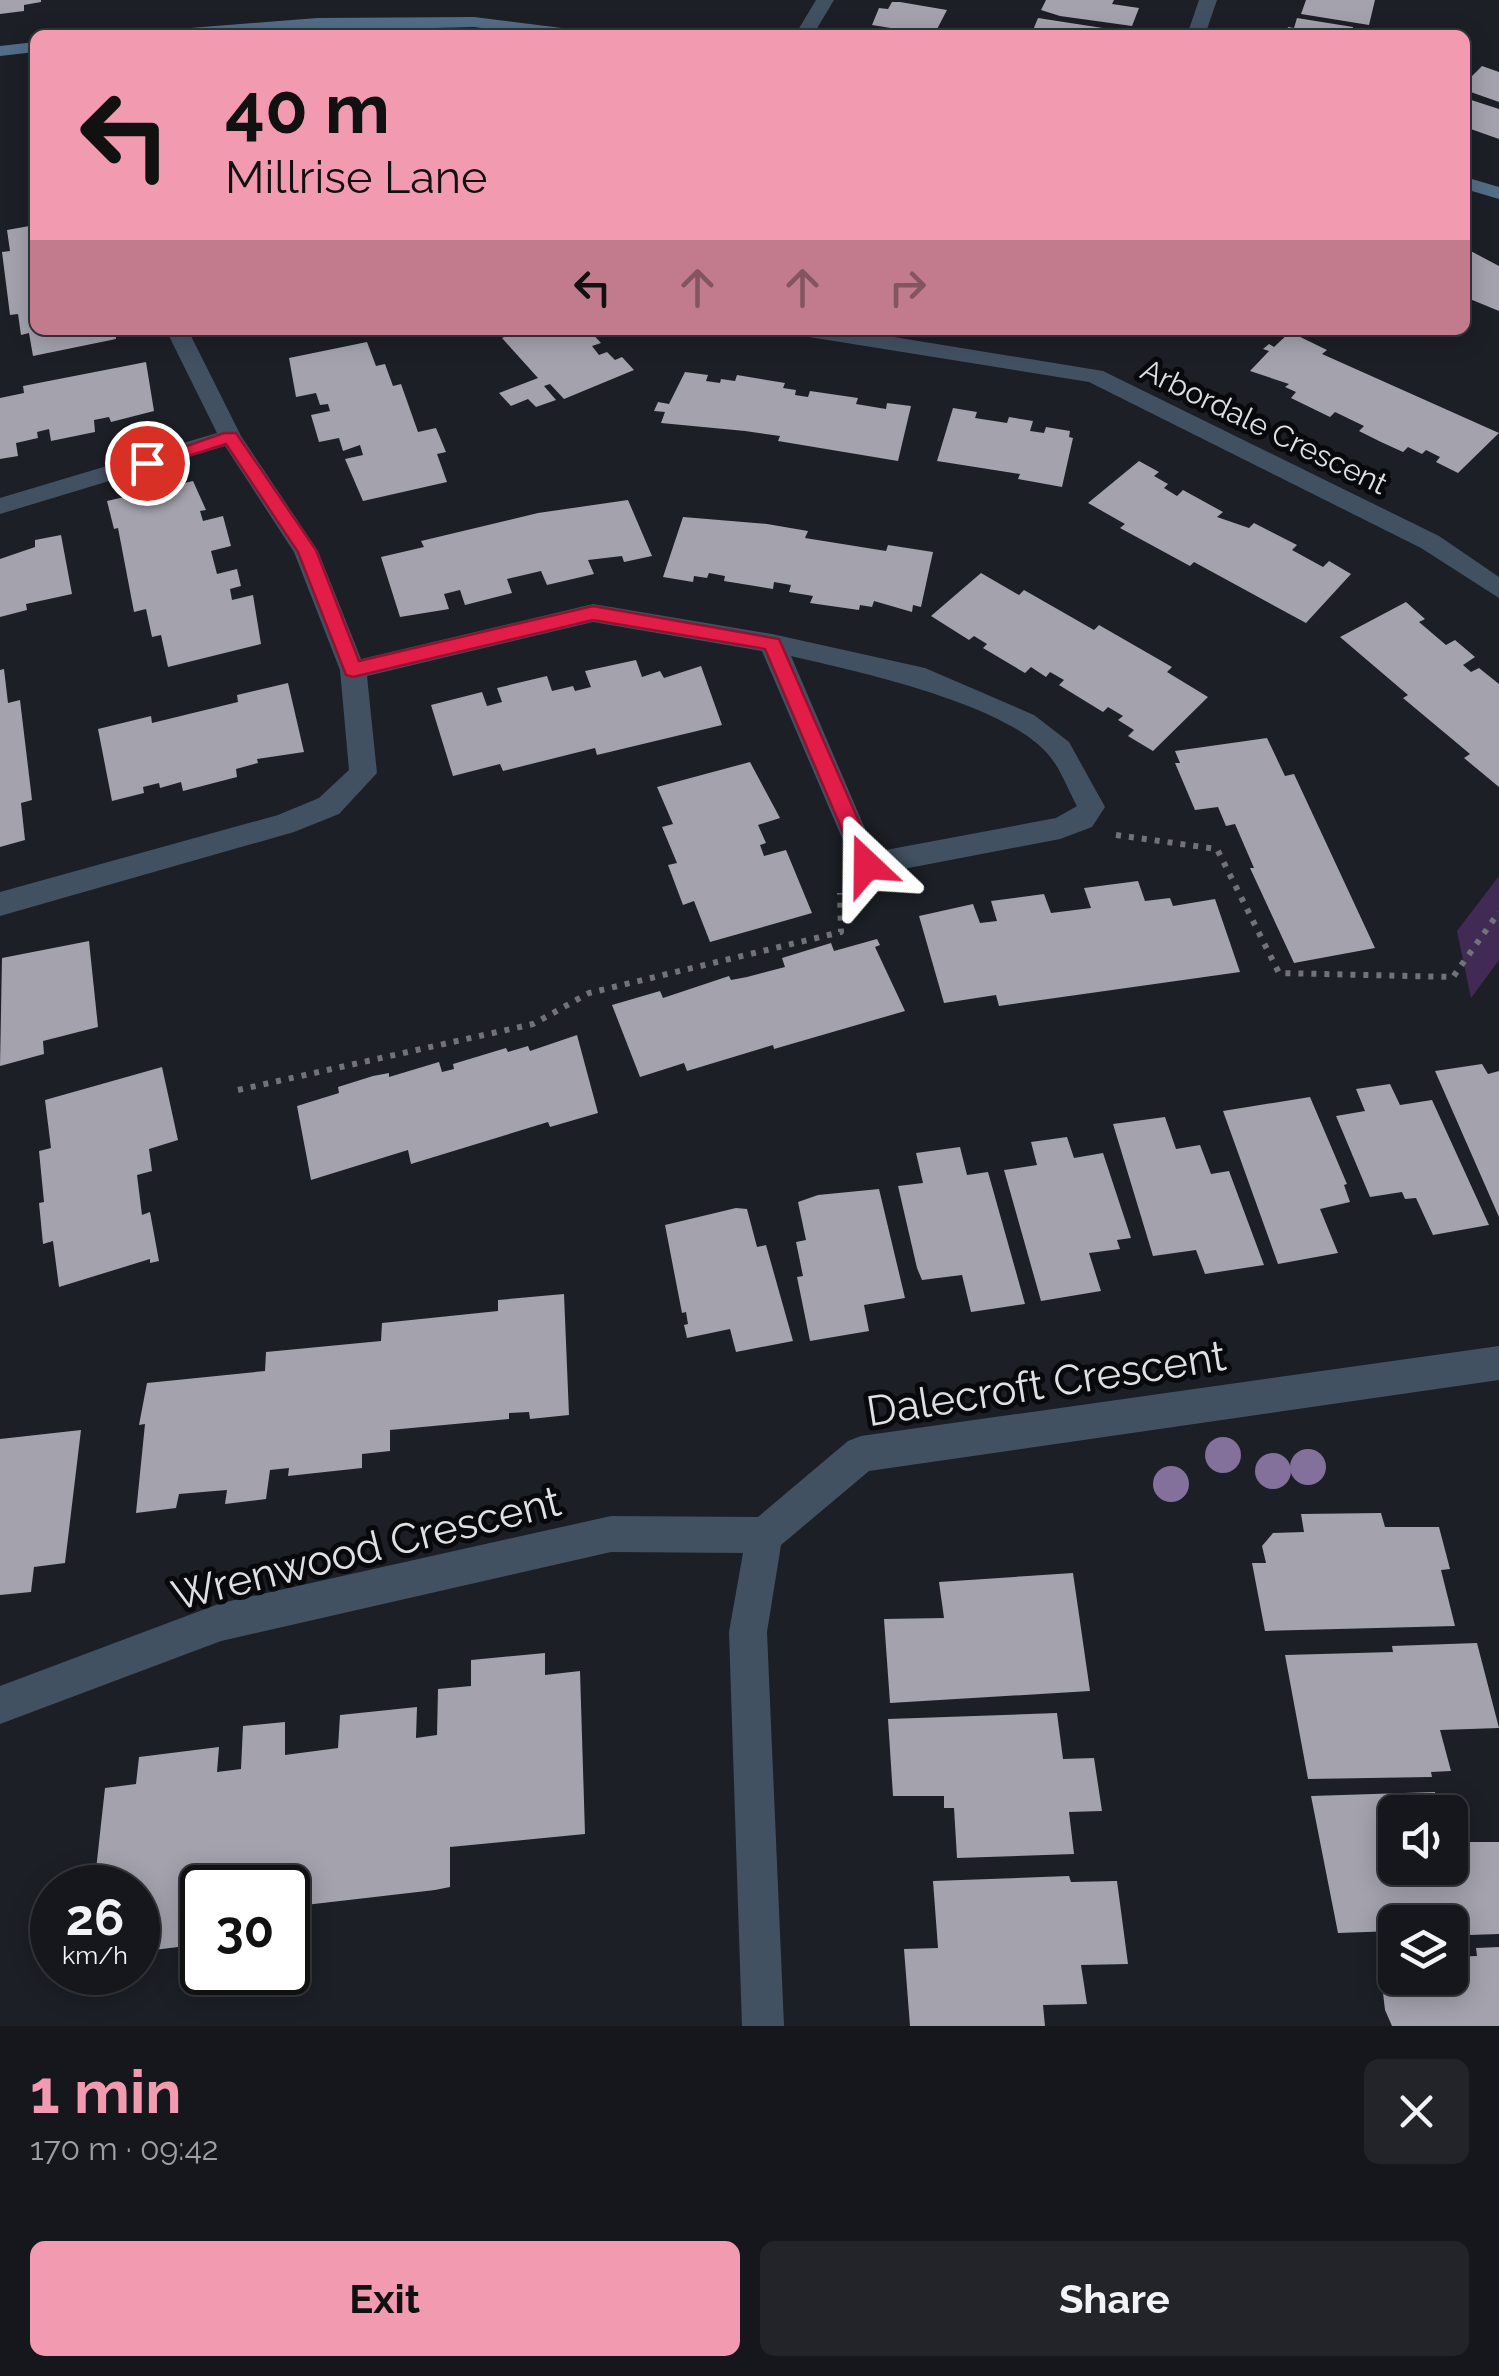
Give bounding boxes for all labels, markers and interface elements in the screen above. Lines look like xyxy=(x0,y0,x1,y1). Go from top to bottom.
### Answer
text: 40 m xyxy=(225,67,390,149)
icon: left xyxy=(60,70,190,200)
text: Millrise Lane xyxy=(225,151,487,204)
icon: left xyxy=(565,260,620,315)
icon: ahead xyxy=(670,260,725,315)
icon: ahead xyxy=(775,260,830,315)
icon: right xyxy=(880,260,935,315)
street label: Arbordale Crescent xyxy=(1135,352,1393,501)
pin xyxy=(105,421,190,506)
icon: arrive xyxy=(120,436,175,491)
position arrow xyxy=(815,813,919,917)
street label: Dalecroft Crescent xyxy=(863,1331,1229,1436)
street label: Wrenwood Crescent xyxy=(167,1476,566,1621)
map controls xyxy=(1378,1795,1468,1995)
button: sound xyxy=(1378,1795,1468,1885)
speed limit sign: 30 xyxy=(180,1865,310,1995)
text: 26 xyxy=(66,1888,124,1947)
button: layers xyxy=(1378,1905,1468,1995)
text: km/h xyxy=(62,1940,128,1970)
text: 1 min xyxy=(30,2057,181,2127)
button: close xyxy=(1364,2059,1469,2164)
text: 170 m · 09:42 xyxy=(30,2130,219,2167)
button: Exit xyxy=(30,2241,740,2356)
button: Share xyxy=(760,2241,1469,2356)

